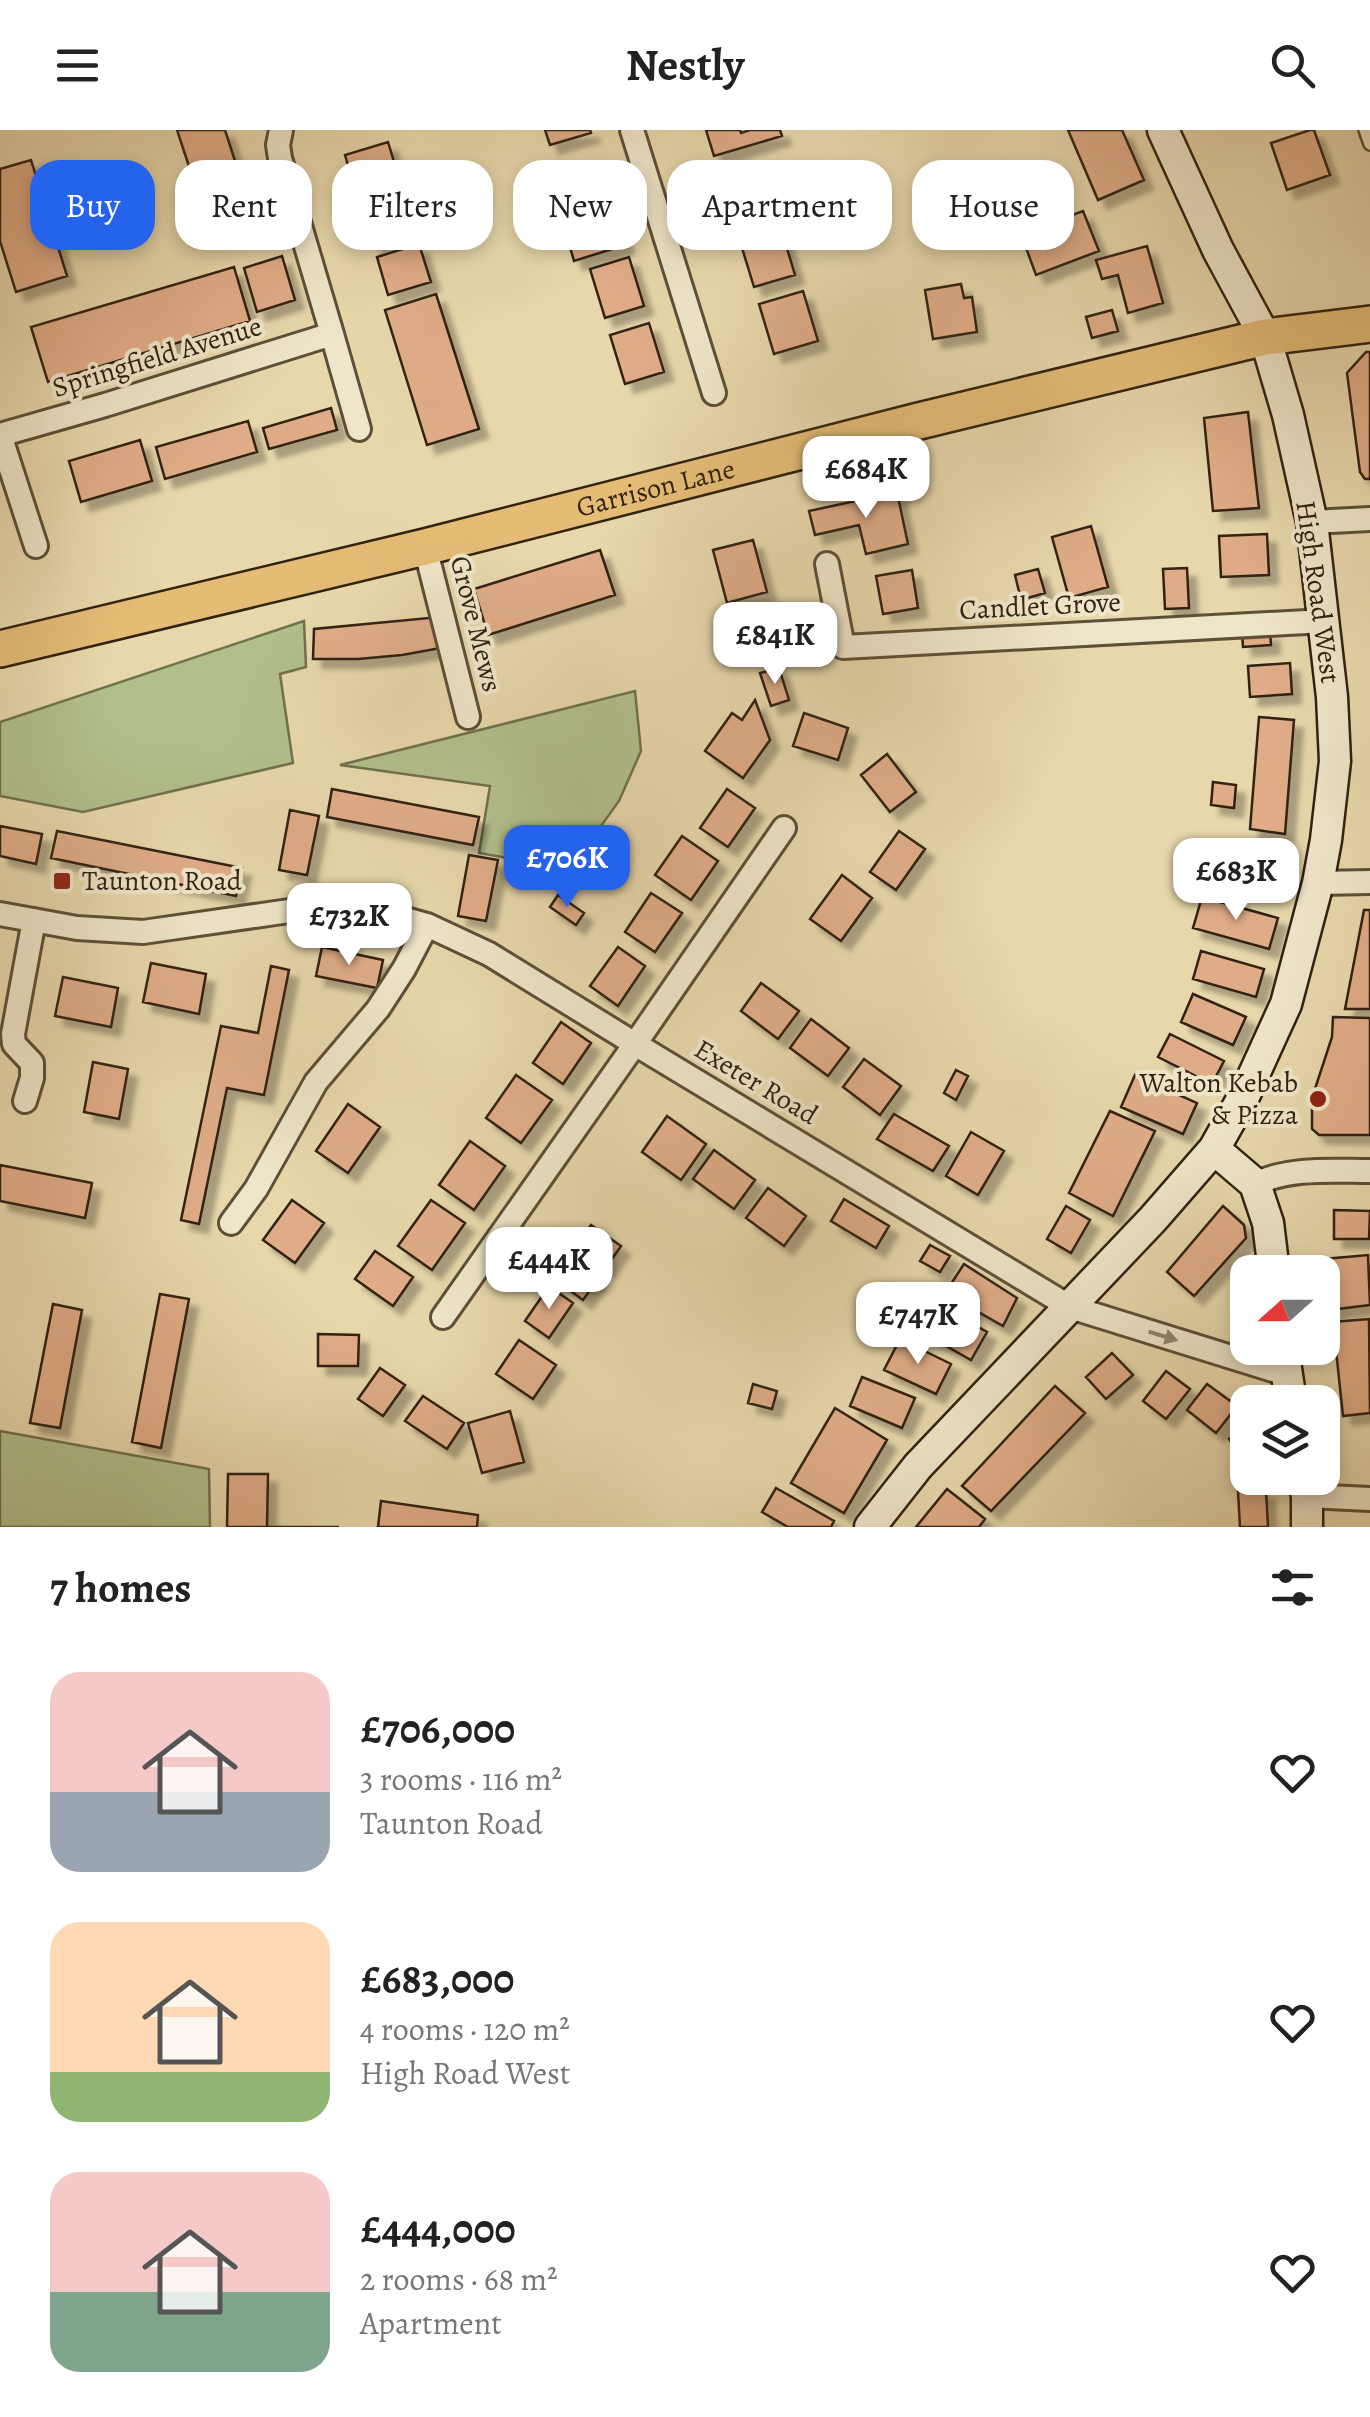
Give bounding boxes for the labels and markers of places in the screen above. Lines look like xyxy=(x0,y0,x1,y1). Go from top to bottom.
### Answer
pin: £684K xyxy=(796,436,936,521)
pin: £841K xyxy=(705,602,845,687)
pin: £706K xyxy=(497,825,637,910)
pin: £683K xyxy=(1166,838,1306,923)
place label: Taunton Road xyxy=(82,862,243,900)
marker: Taunton Road xyxy=(51,870,73,892)
pin: £732K xyxy=(279,883,419,968)
place label: Walton Kebab & Pizza xyxy=(1138,1064,1298,1134)
marker: Walton Kebab & Pizza xyxy=(1307,1088,1329,1110)
pin: £444K xyxy=(479,1227,619,1312)
pin: £747K xyxy=(848,1282,988,1367)

